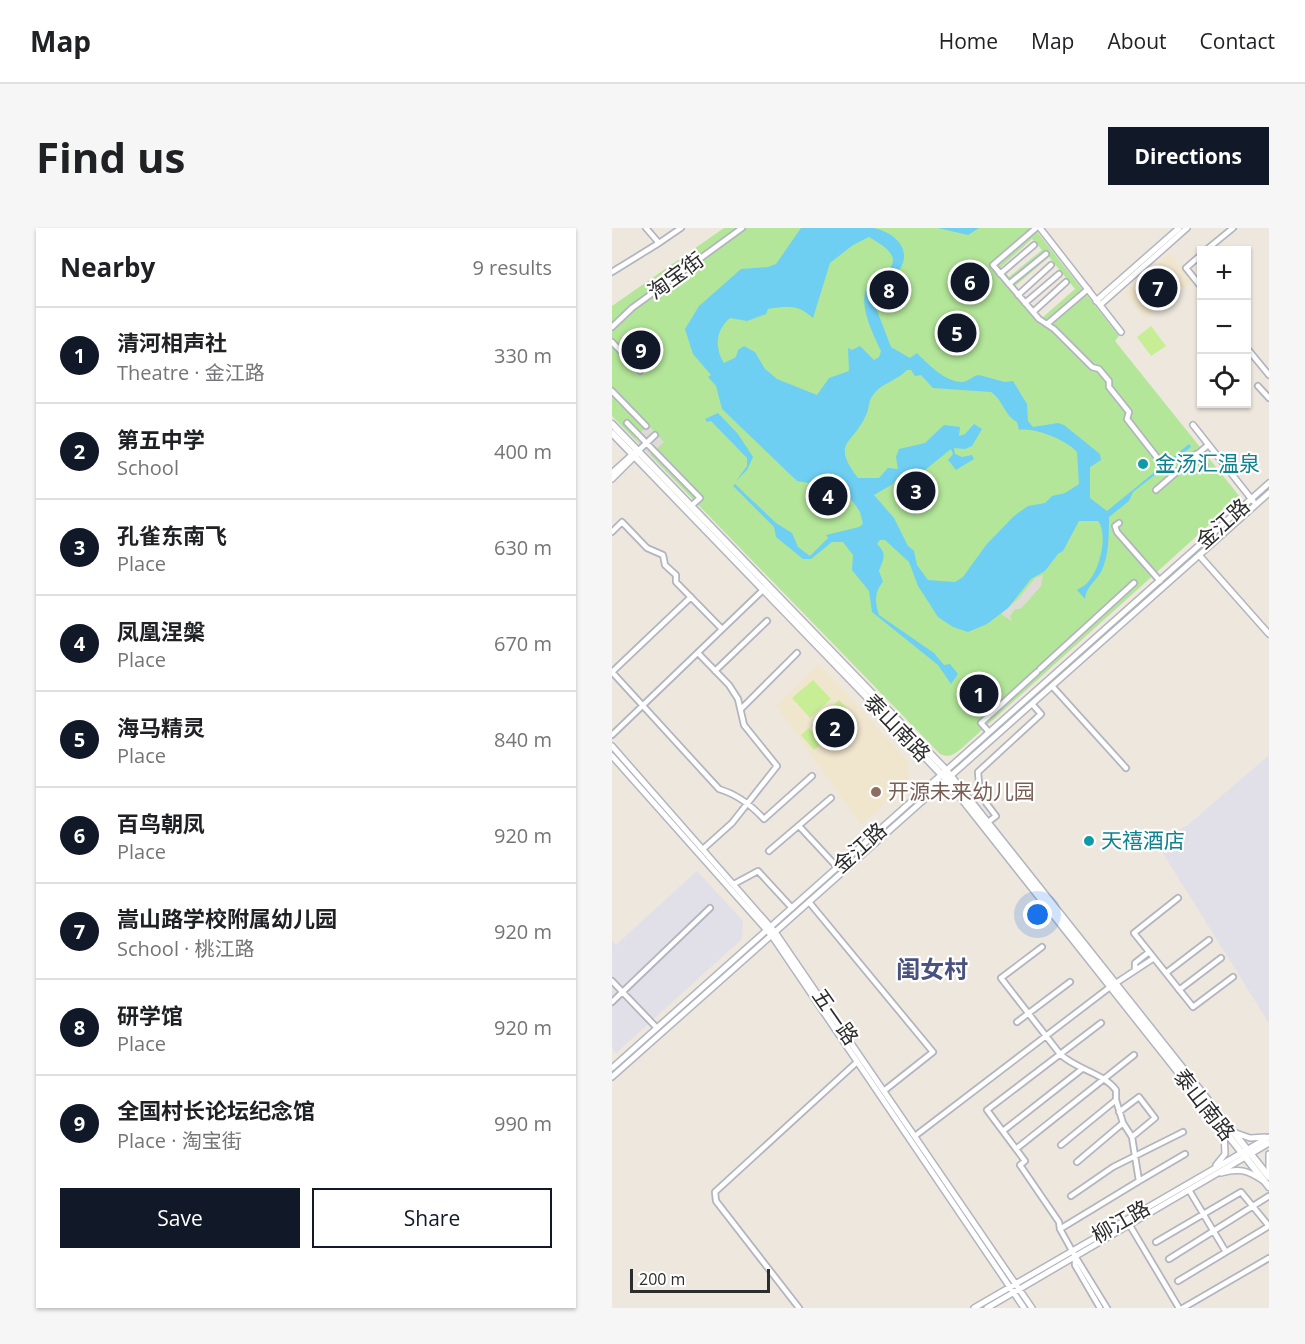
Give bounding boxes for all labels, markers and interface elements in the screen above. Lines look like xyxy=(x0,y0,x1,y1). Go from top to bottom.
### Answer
text: Map xyxy=(30,22,91,60)
text: Home xyxy=(939,27,998,55)
text: Map xyxy=(1031,27,1074,55)
text: About xyxy=(1107,27,1167,55)
text: Contact xyxy=(1200,27,1275,55)
button: Directions xyxy=(1108,127,1269,185)
text: Find us xyxy=(36,128,185,185)
street label: 淘宝街 xyxy=(642,245,709,305)
map controls xyxy=(1197,246,1251,408)
button: + xyxy=(1197,246,1251,300)
text: Nearby xyxy=(60,249,155,285)
text: 9 results xyxy=(472,254,552,281)
pin: 6 xyxy=(950,260,990,304)
pin: 7 xyxy=(1138,266,1178,310)
pin: 8 xyxy=(870,268,908,312)
button: − xyxy=(1197,300,1251,354)
pin: 5 xyxy=(938,310,976,356)
text: 清河相声社 xyxy=(117,327,227,357)
pin: 9 xyxy=(621,328,660,372)
text: 1 xyxy=(74,342,85,369)
text: 330 m xyxy=(494,342,552,369)
button: locate xyxy=(1197,354,1251,408)
text: Theatre · 金江路 xyxy=(117,359,265,386)
text: 第五中学 xyxy=(117,424,205,454)
text: 2 xyxy=(74,438,85,465)
text: 400 m xyxy=(494,438,552,465)
place label: 金汤汇温泉 xyxy=(1155,449,1260,477)
text: School xyxy=(117,454,179,481)
marker: 金汤汇温泉 xyxy=(1136,457,1150,471)
pin: 3 xyxy=(896,468,936,514)
pin: 4 xyxy=(808,474,848,518)
street label: 金江路 xyxy=(1190,492,1255,555)
text: 孔雀东南飞 xyxy=(117,520,227,550)
text: 3 xyxy=(74,534,85,561)
text: 630 m xyxy=(494,534,552,561)
text: Place xyxy=(117,550,166,577)
text: 凤凰涅槃 xyxy=(117,616,205,646)
text: 4 xyxy=(74,630,85,657)
text: 670 m xyxy=(494,630,552,657)
text: Place xyxy=(117,646,166,673)
pin: 1 xyxy=(960,672,998,716)
street label: 泰山南路 xyxy=(858,687,937,767)
pin: 2 xyxy=(816,706,854,750)
text: 海马精灵 xyxy=(117,712,205,742)
text: 5 xyxy=(74,726,85,753)
text: 840 m xyxy=(494,726,552,753)
text: Place xyxy=(117,742,166,769)
place label: 开源未来幼儿园 xyxy=(888,777,1035,805)
marker: 开源未来幼儿园 xyxy=(869,785,883,799)
text: 百鸟朝凤 xyxy=(117,808,205,838)
street label: 金江路 xyxy=(827,816,892,879)
text: 6 xyxy=(74,822,85,849)
text: 920 m xyxy=(494,822,552,849)
place label: 天禧酒店 xyxy=(1101,826,1185,854)
marker: 天禧酒店 xyxy=(1082,834,1096,848)
text: Place xyxy=(117,838,166,865)
your location xyxy=(1023,900,1052,929)
text: 嵩山路学校附属幼儿园 xyxy=(117,903,337,933)
text: 7 xyxy=(74,918,85,945)
text: 920 m xyxy=(494,918,552,945)
text: School · 桃江路 xyxy=(117,935,255,962)
district label: 闺女村 xyxy=(896,952,968,985)
street label: 五一路 xyxy=(806,983,865,1050)
text: 研学馆 xyxy=(117,1000,183,1030)
text: 8 xyxy=(74,1014,85,1041)
text: 920 m xyxy=(494,1014,552,1041)
text: Place xyxy=(117,1030,166,1057)
street label: 泰山南路 xyxy=(1168,1063,1242,1146)
text: 全国村长论坛纪念馆 xyxy=(117,1095,315,1125)
text: 9 xyxy=(74,1110,85,1137)
text: 990 m xyxy=(494,1110,552,1137)
text: Place · 淘宝街 xyxy=(117,1127,242,1154)
button: Save xyxy=(60,1188,300,1248)
button: Share xyxy=(312,1188,552,1248)
street label: 柳江路 xyxy=(1086,1193,1155,1249)
scale bar xyxy=(630,1266,770,1294)
text: 200 m xyxy=(639,1268,685,1290)

